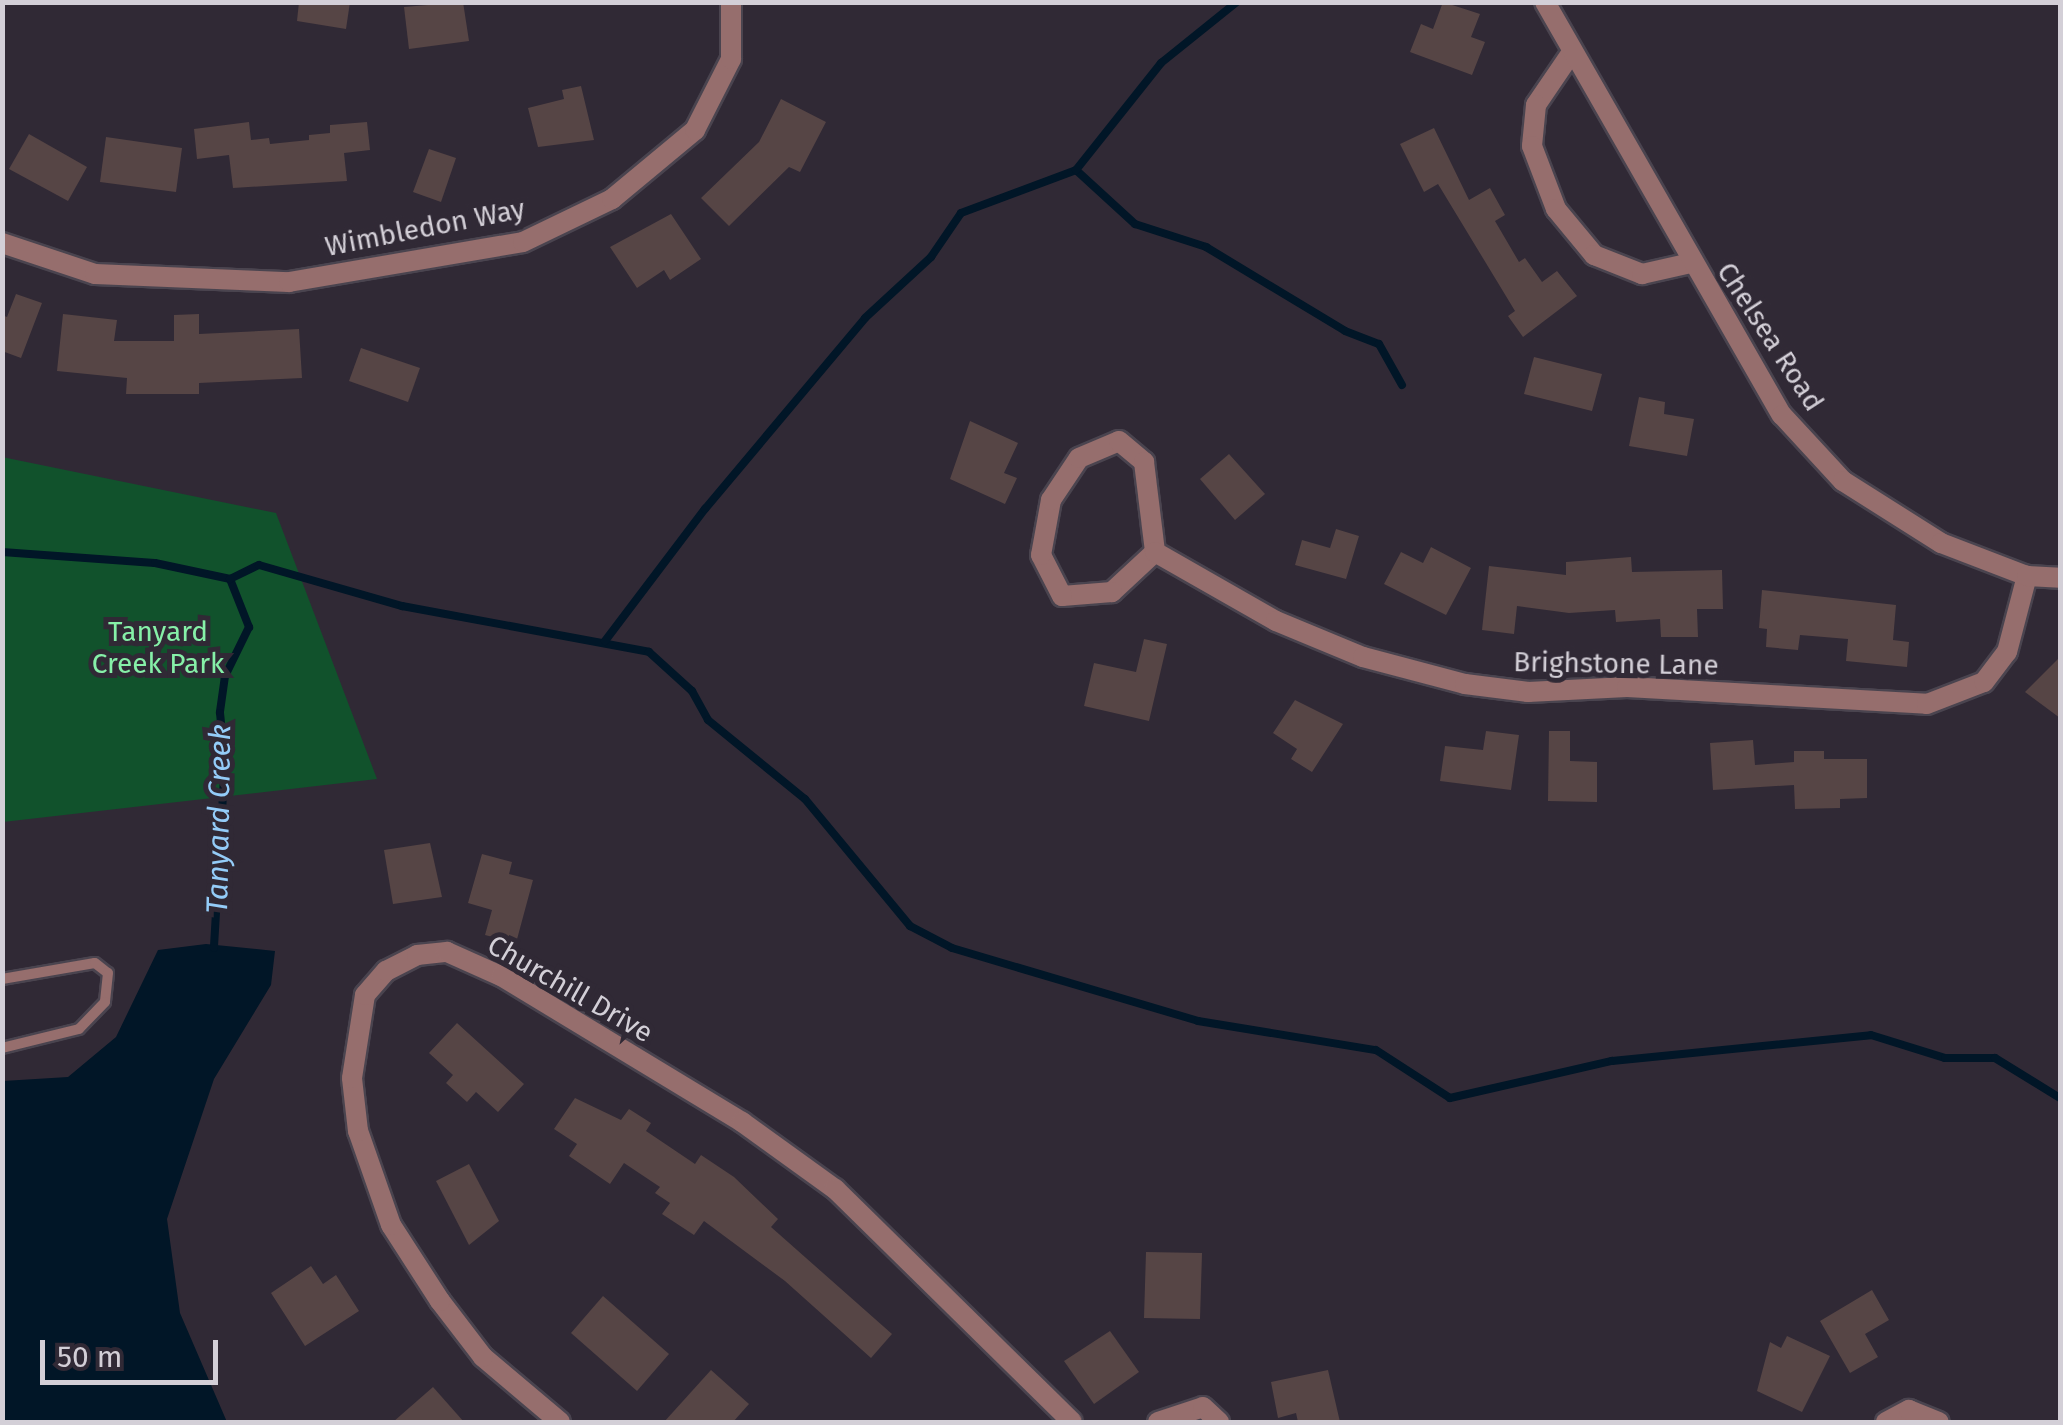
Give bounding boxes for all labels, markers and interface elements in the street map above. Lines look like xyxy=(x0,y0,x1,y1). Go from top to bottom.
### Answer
street label: Wimbledon Way xyxy=(322,192,528,264)
street label: Chelsea Road xyxy=(1709,256,1831,418)
park label: Tanyard Creek Park xyxy=(92,615,224,681)
street label: Brighstone Lane xyxy=(1513,645,1719,683)
water label: Tanyard Creek xyxy=(199,724,239,914)
street label: Churchill Drive xyxy=(481,928,659,1050)
scale bar xyxy=(45,1320,222,1382)
text: 50 m xyxy=(57,1339,122,1375)

